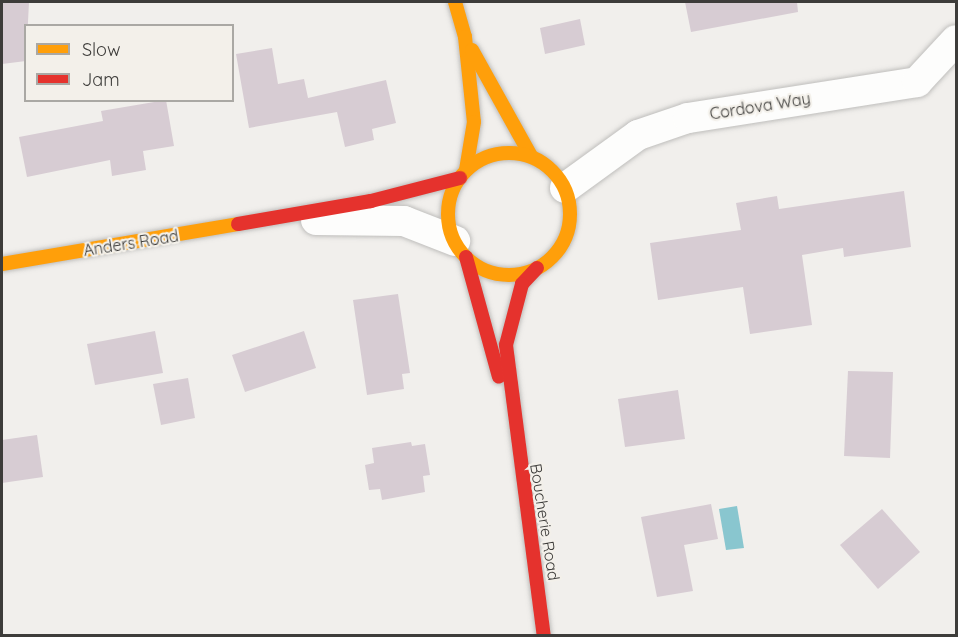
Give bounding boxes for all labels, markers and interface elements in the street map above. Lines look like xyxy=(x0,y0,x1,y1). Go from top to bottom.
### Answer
legend xyxy=(24,24,234,102)
text: Slow xyxy=(82,38,120,61)
text: Jam xyxy=(82,68,120,91)
street label: Cordova Way xyxy=(708,89,812,123)
street label: Anders Road xyxy=(82,226,180,260)
street label: Boucherie Road xyxy=(526,462,564,582)

